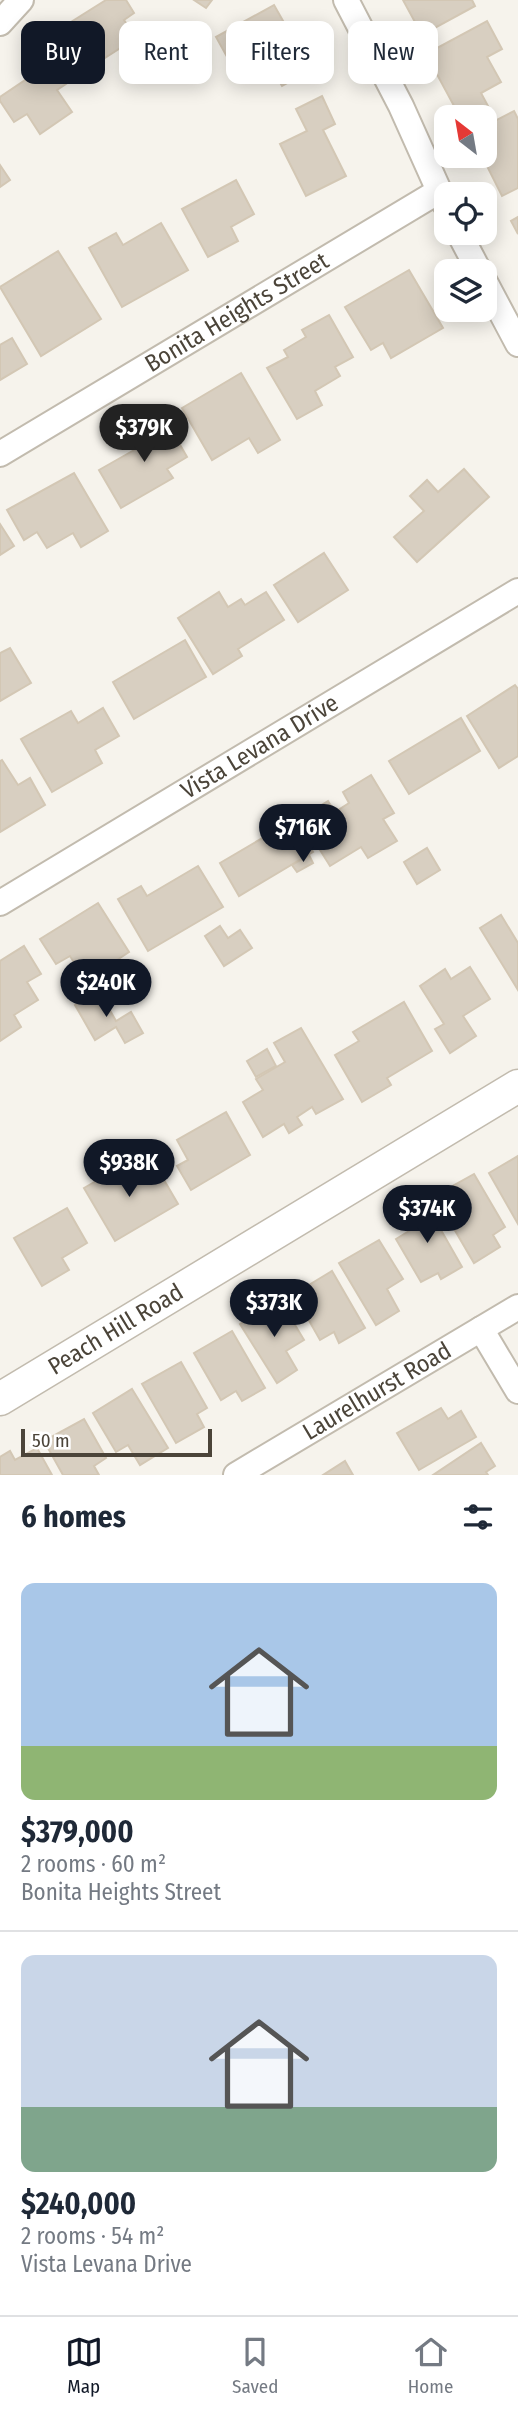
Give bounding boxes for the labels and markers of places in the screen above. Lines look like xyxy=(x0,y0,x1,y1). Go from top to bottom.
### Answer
pin: $379K xyxy=(95,405,193,464)
pin: $716K xyxy=(254,804,352,864)
pin: $240K xyxy=(57,960,155,1019)
pin: $938K xyxy=(80,1140,178,1199)
pin: $374K xyxy=(378,1186,476,1245)
pin: $373K xyxy=(225,1280,323,1339)

